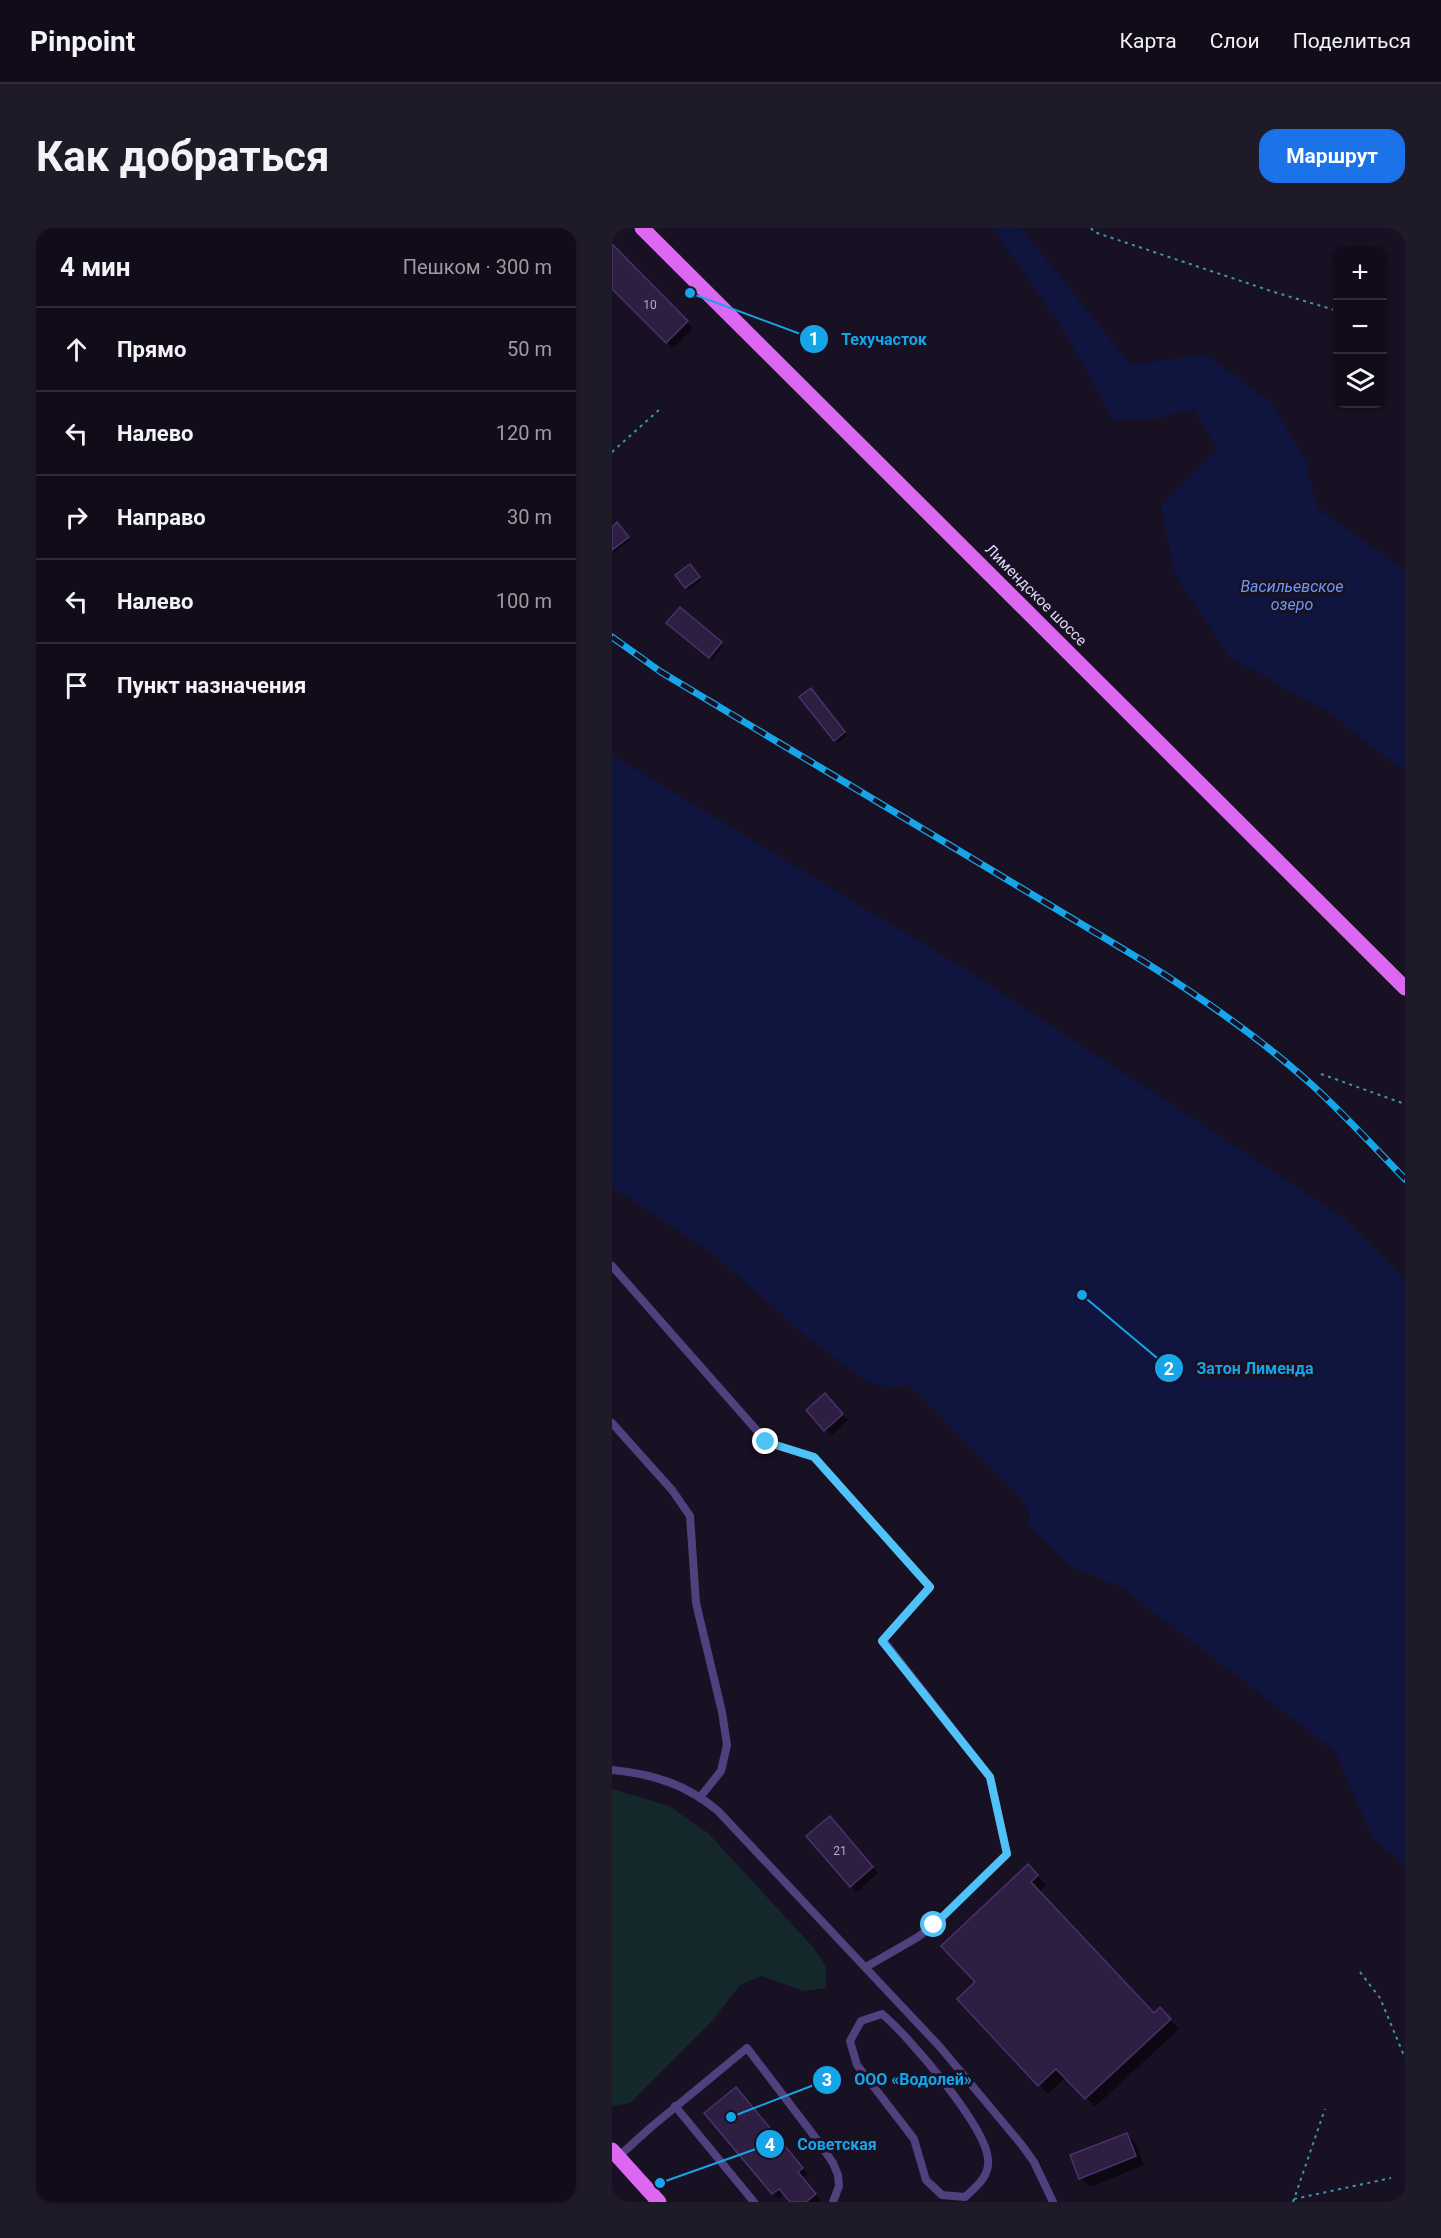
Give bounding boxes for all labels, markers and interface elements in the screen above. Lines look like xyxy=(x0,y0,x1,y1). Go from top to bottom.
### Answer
text: Pinpoint xyxy=(30,25,135,58)
text: Карта xyxy=(1120,29,1177,53)
text: Слои xyxy=(1210,29,1260,53)
text: Поделиться xyxy=(1293,29,1411,53)
button: Маршрут xyxy=(1259,129,1405,183)
text: Как добраться xyxy=(36,132,330,181)
map controls xyxy=(1333,246,1387,408)
button: + xyxy=(1333,246,1387,300)
text: 4 мин xyxy=(60,252,131,282)
text: Пешком · 300 m xyxy=(403,255,552,279)
house number: 10 xyxy=(643,298,657,312)
button: − xyxy=(1333,300,1387,354)
callout: Техучасток xyxy=(799,322,939,356)
text: 1 xyxy=(809,328,819,349)
text: Техучасток xyxy=(841,330,928,349)
icon: ahead xyxy=(60,333,93,366)
text: Прямо xyxy=(117,337,186,362)
text: 50 m xyxy=(507,337,552,361)
button: layers xyxy=(1333,354,1387,408)
icon: left xyxy=(60,417,93,450)
text: Налево xyxy=(117,421,194,446)
text: 120 m xyxy=(496,421,552,445)
icon: right xyxy=(60,501,93,534)
text: Направо xyxy=(117,505,206,530)
text: 30 m xyxy=(507,505,552,529)
street label: Лимендское шоссе xyxy=(981,540,1091,650)
water label: Васильевское озеро xyxy=(1240,577,1344,614)
icon: left xyxy=(60,585,93,618)
text: Налево xyxy=(117,589,194,614)
text: 100 m xyxy=(496,589,552,613)
icon: arrive xyxy=(60,669,93,702)
text: Пункт назначения xyxy=(117,673,306,698)
callout: Затон Лименда xyxy=(1154,1351,1326,1385)
text: 2 xyxy=(1164,1358,1174,1379)
text: Затон Лименда xyxy=(1196,1359,1314,1378)
route end xyxy=(752,1428,778,1454)
house number: 21 xyxy=(833,1844,847,1858)
route start xyxy=(920,1911,946,1937)
callout: ООО «Водолей» xyxy=(812,2063,983,2097)
text: 3 xyxy=(822,2069,832,2090)
text: ООО «Водолей» xyxy=(854,2070,972,2089)
callout: Советская xyxy=(755,2127,889,2161)
text: 4 xyxy=(765,2134,775,2155)
text: Советская xyxy=(797,2135,877,2154)

